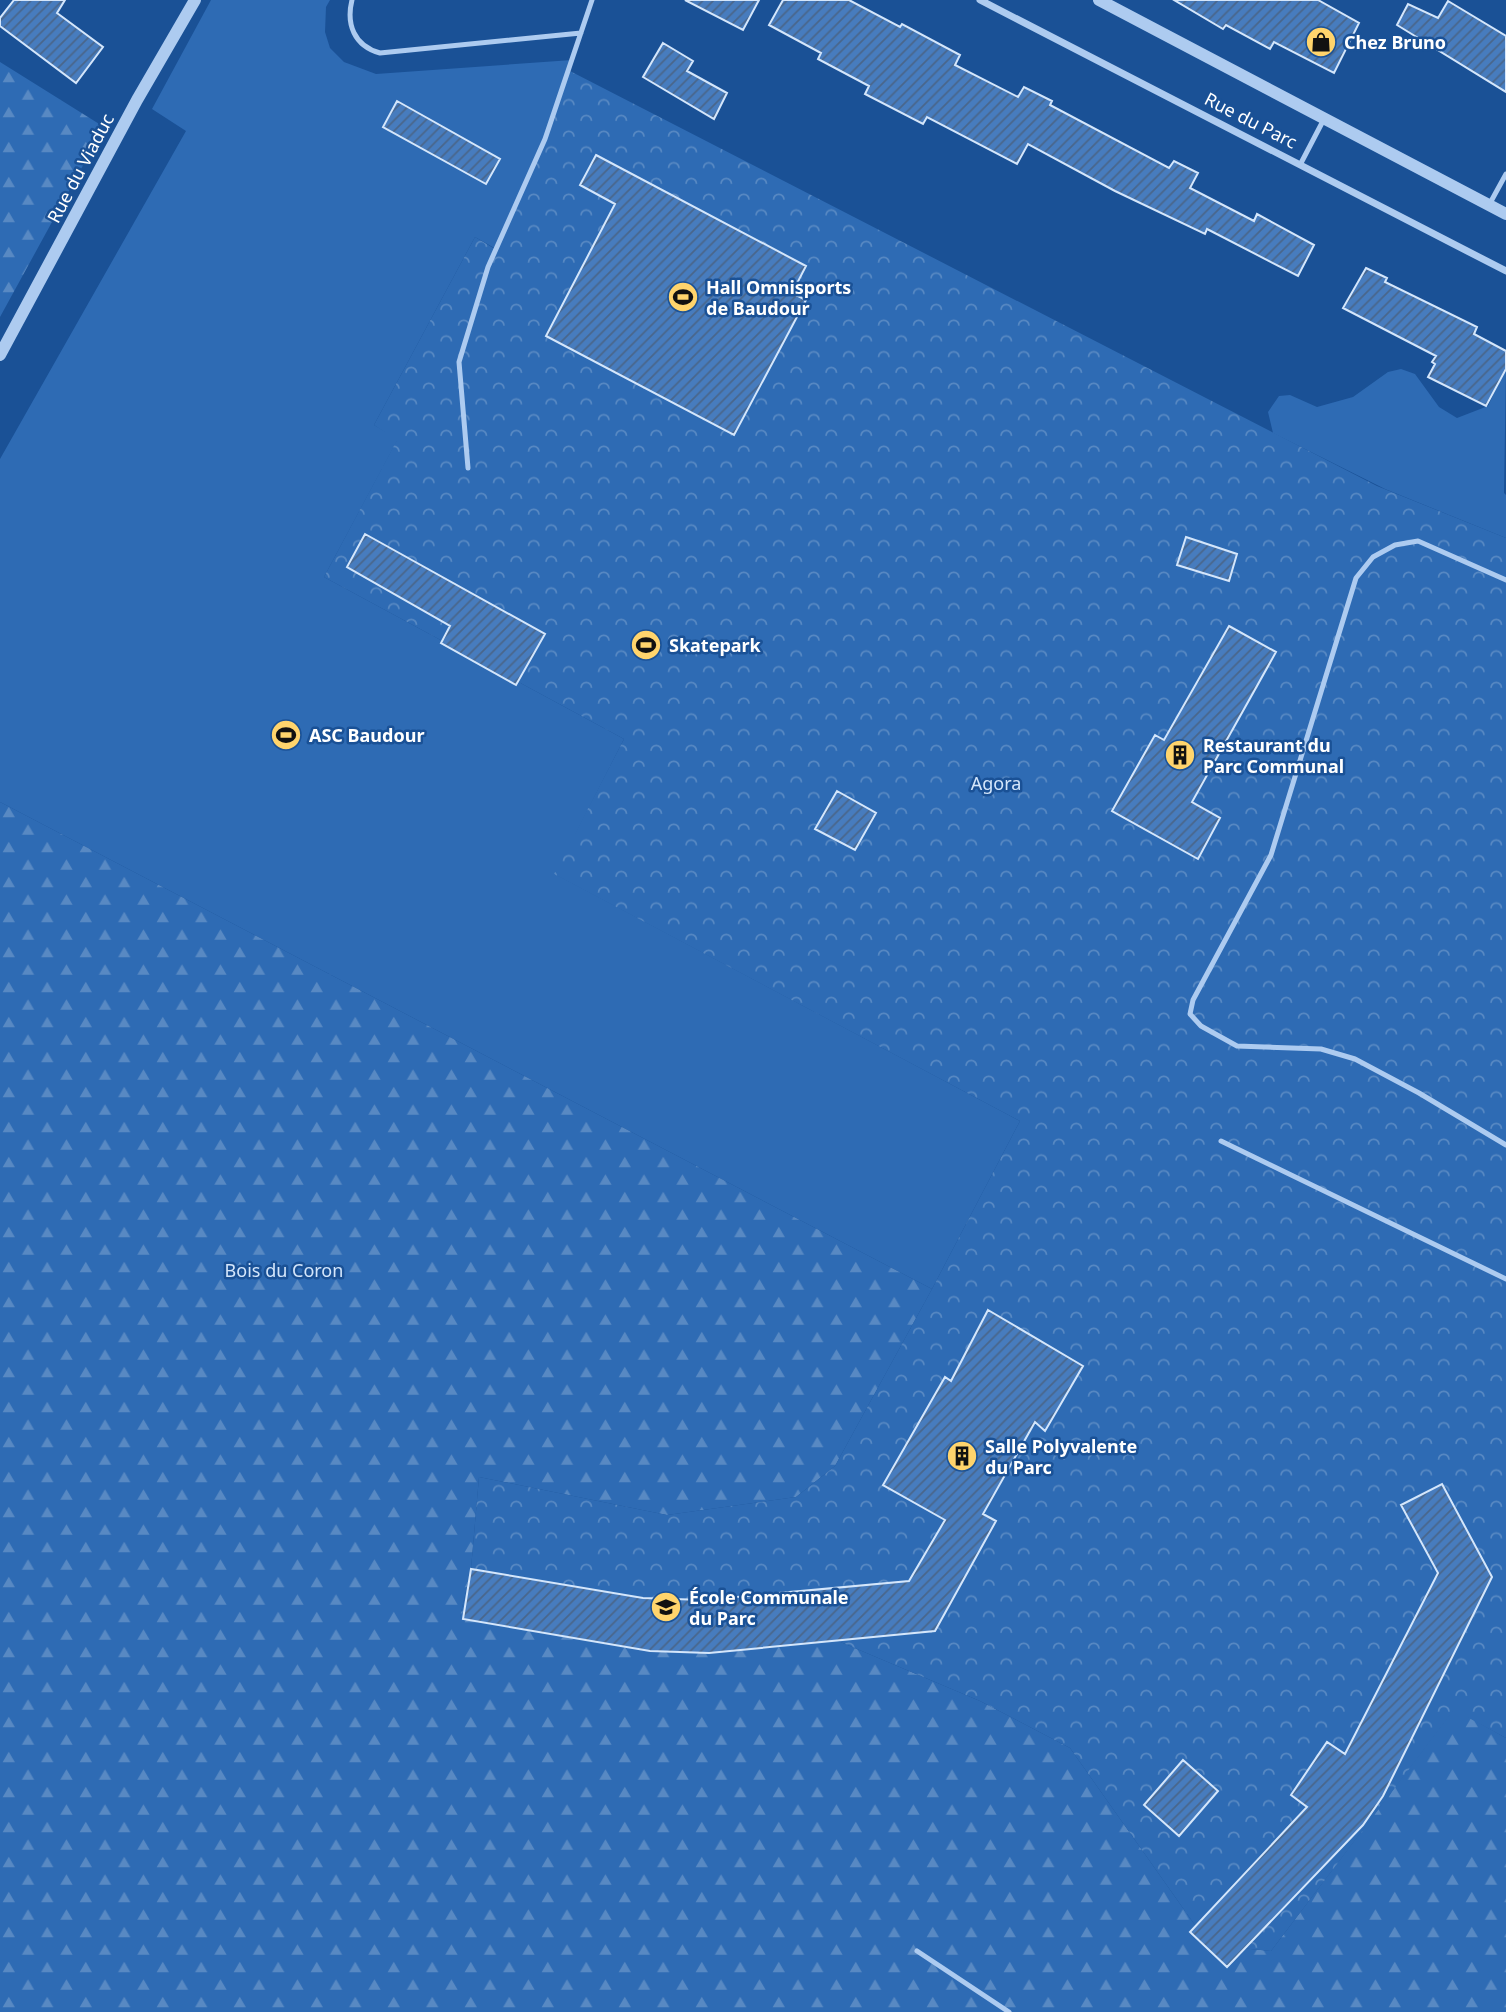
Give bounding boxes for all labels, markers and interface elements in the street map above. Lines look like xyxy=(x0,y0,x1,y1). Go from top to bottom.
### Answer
shop icon: Chez Bruno xyxy=(1304,25,1338,59)
place label: Chez Bruno xyxy=(1344,30,1446,54)
street label: Rue du Parc xyxy=(1201,86,1302,154)
street label: Rue du Viaduc xyxy=(41,109,119,227)
place label: Hall Omnisports de Baudour xyxy=(706,275,851,320)
sports icon: Hall Omnisports de Baudour xyxy=(666,280,700,314)
sports icon: Skatepark xyxy=(629,628,663,662)
place label: Skatepark xyxy=(669,633,762,657)
sports icon: ASC Baudour xyxy=(269,718,303,752)
place label: ASC Baudour xyxy=(309,723,424,747)
place label: Restaurant du Parc Communal xyxy=(1203,733,1344,778)
building icon: Restaurant du Parc Communal xyxy=(1163,738,1197,772)
park label: Agora xyxy=(971,771,1021,795)
park label: Bois du Coron xyxy=(225,1258,343,1282)
place label: Salle Polyvalente du Parc xyxy=(985,1434,1137,1479)
building icon: Salle Polyvalente du Parc xyxy=(945,1439,979,1473)
place label: École Communale du Parc xyxy=(689,1585,849,1630)
school or university icon: École Communale du Parc xyxy=(649,1590,683,1624)

